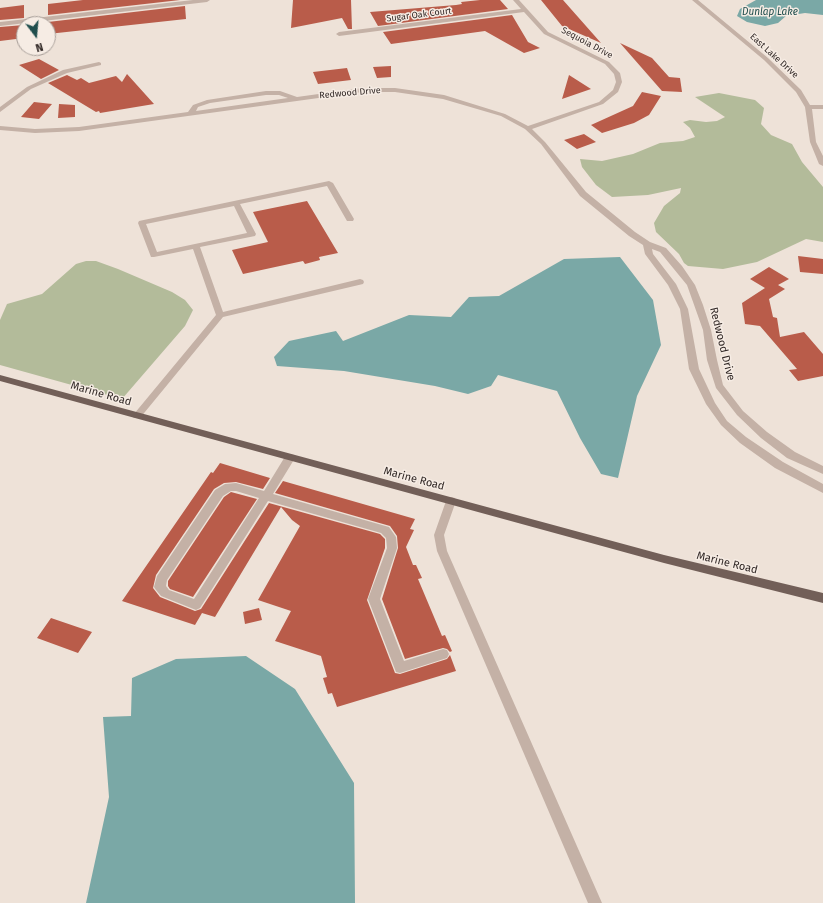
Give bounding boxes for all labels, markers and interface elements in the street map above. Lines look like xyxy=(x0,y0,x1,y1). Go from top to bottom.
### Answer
street label: Sugar Oak Court xyxy=(386,6,452,24)
water label: Dunlap Lake xyxy=(742,6,798,18)
north arrow xyxy=(16,16,56,56)
street label: Sequoia Drive xyxy=(559,25,615,61)
street label: East Lake Drive xyxy=(748,31,800,81)
text: N xyxy=(34,40,44,54)
street label: Redwood Drive xyxy=(319,85,381,101)
street label: Redwood Drive xyxy=(707,306,737,382)
street label: Marine Road xyxy=(69,379,133,409)
street label: Marine Road xyxy=(382,465,446,493)
street label: Marine Road xyxy=(695,549,759,577)

